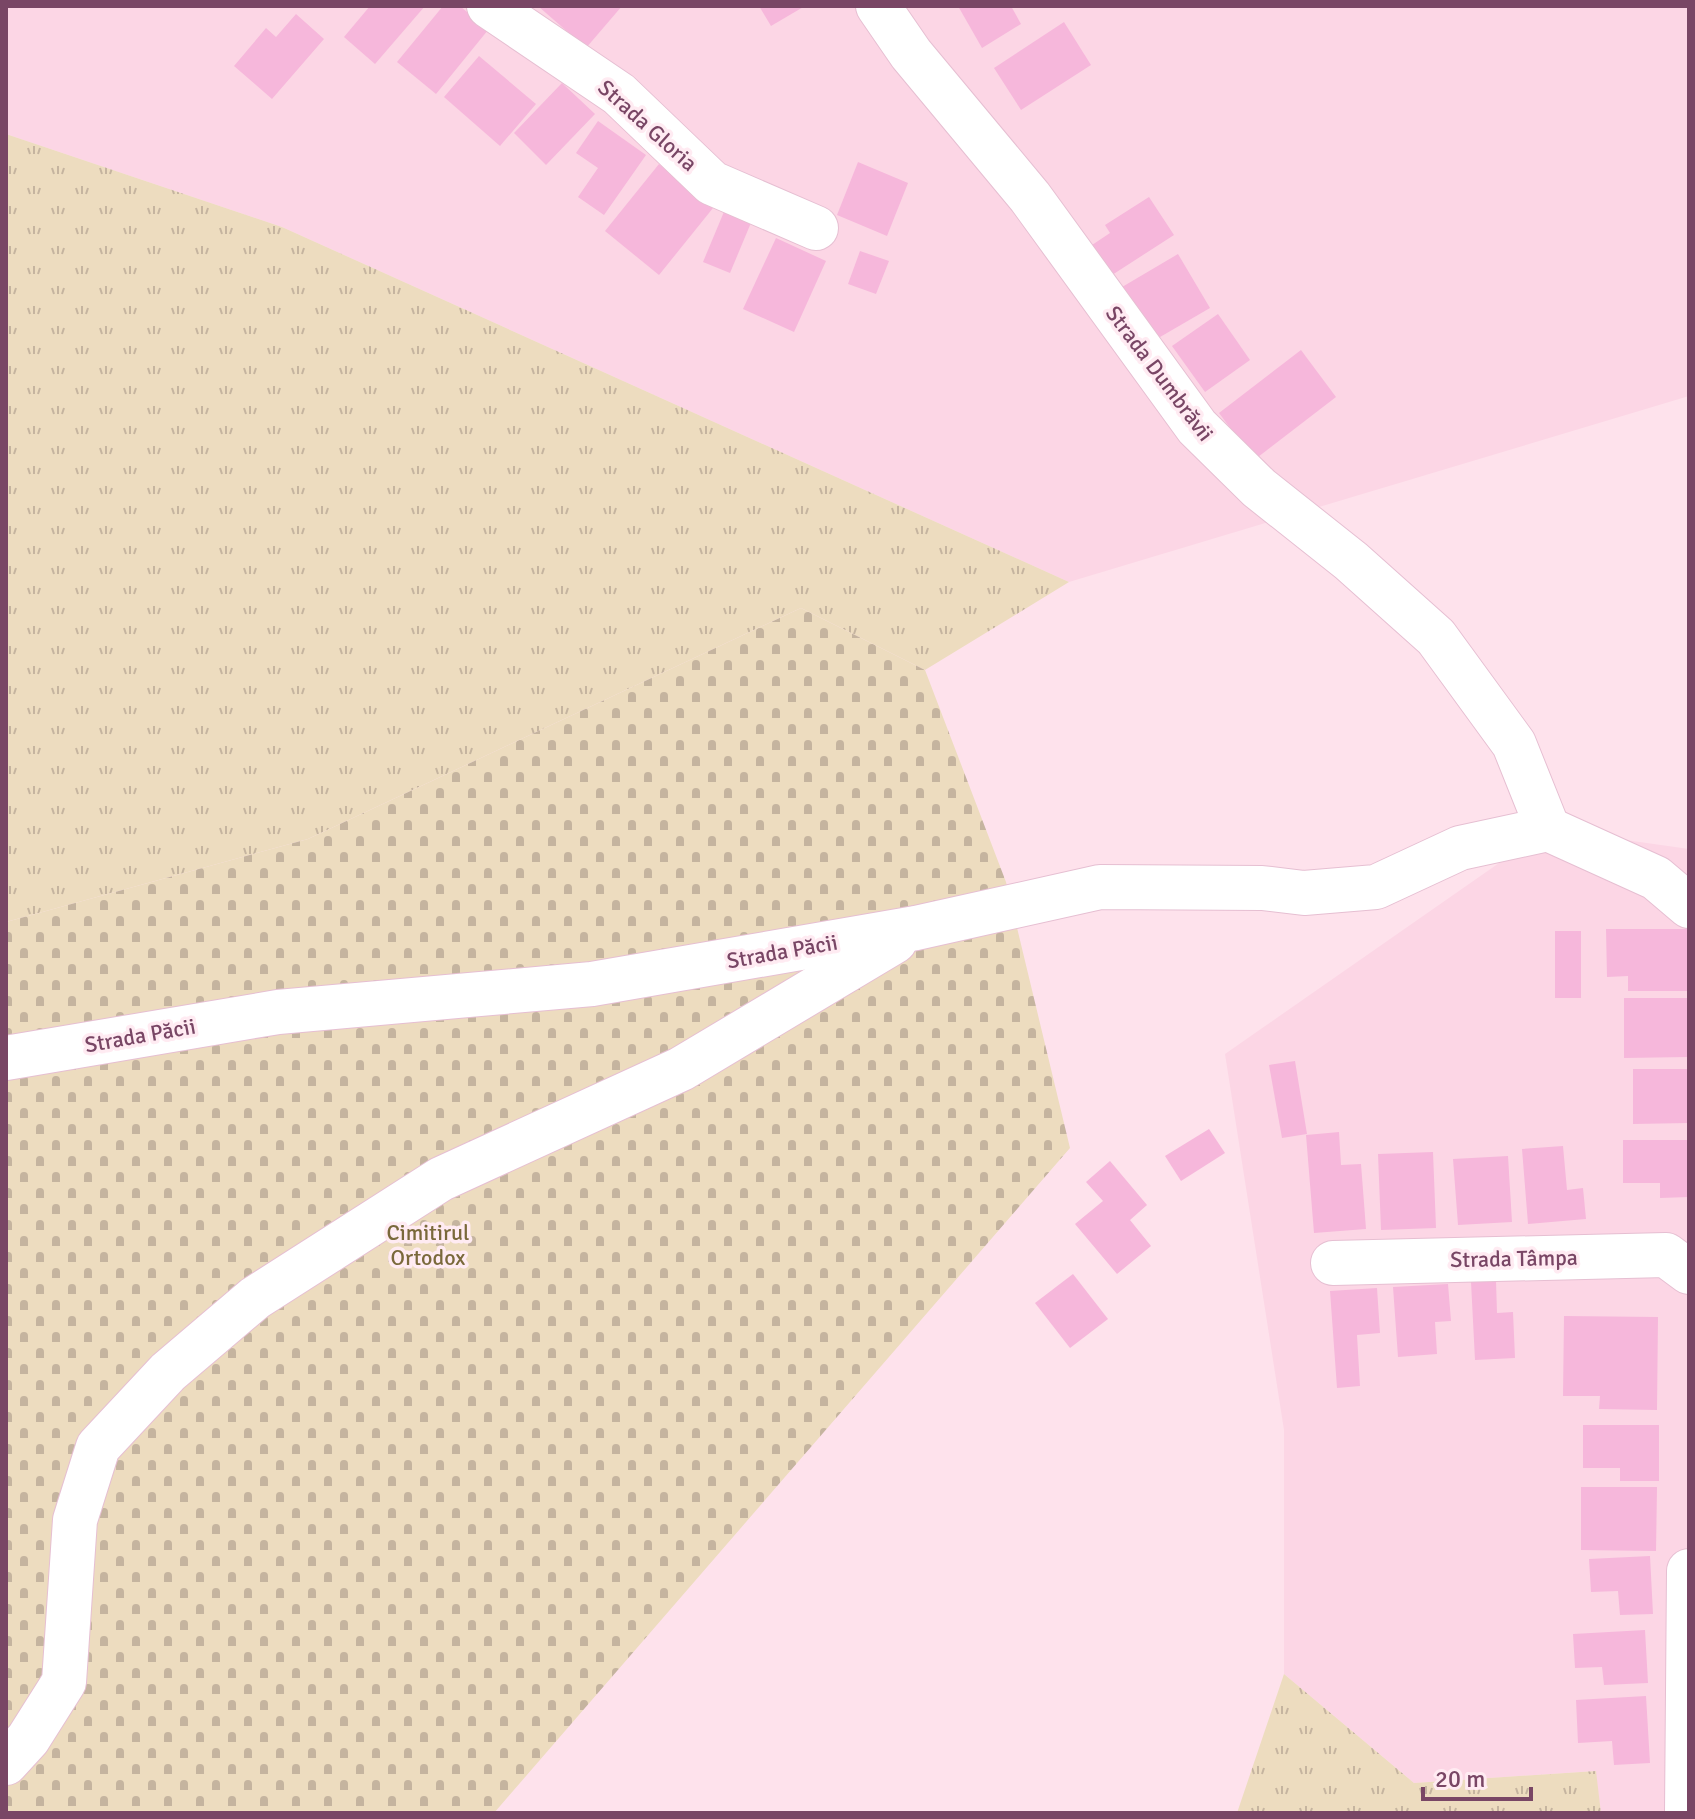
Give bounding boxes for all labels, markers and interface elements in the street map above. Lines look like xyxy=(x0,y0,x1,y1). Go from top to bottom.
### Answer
street label: Strada Gloria xyxy=(593,74,703,177)
street label: Strada Dumbrăvii xyxy=(1100,300,1219,446)
street label: Strada Păcii xyxy=(725,928,840,975)
street label: Strada Păcii xyxy=(83,1012,198,1059)
park label: Cimitirul Ortodox xyxy=(386,1219,470,1271)
street label: Strada Tâmpa xyxy=(1450,1244,1578,1273)
scale bar xyxy=(1423,1751,1531,1801)
text: 20 m xyxy=(1435,1764,1485,1794)

